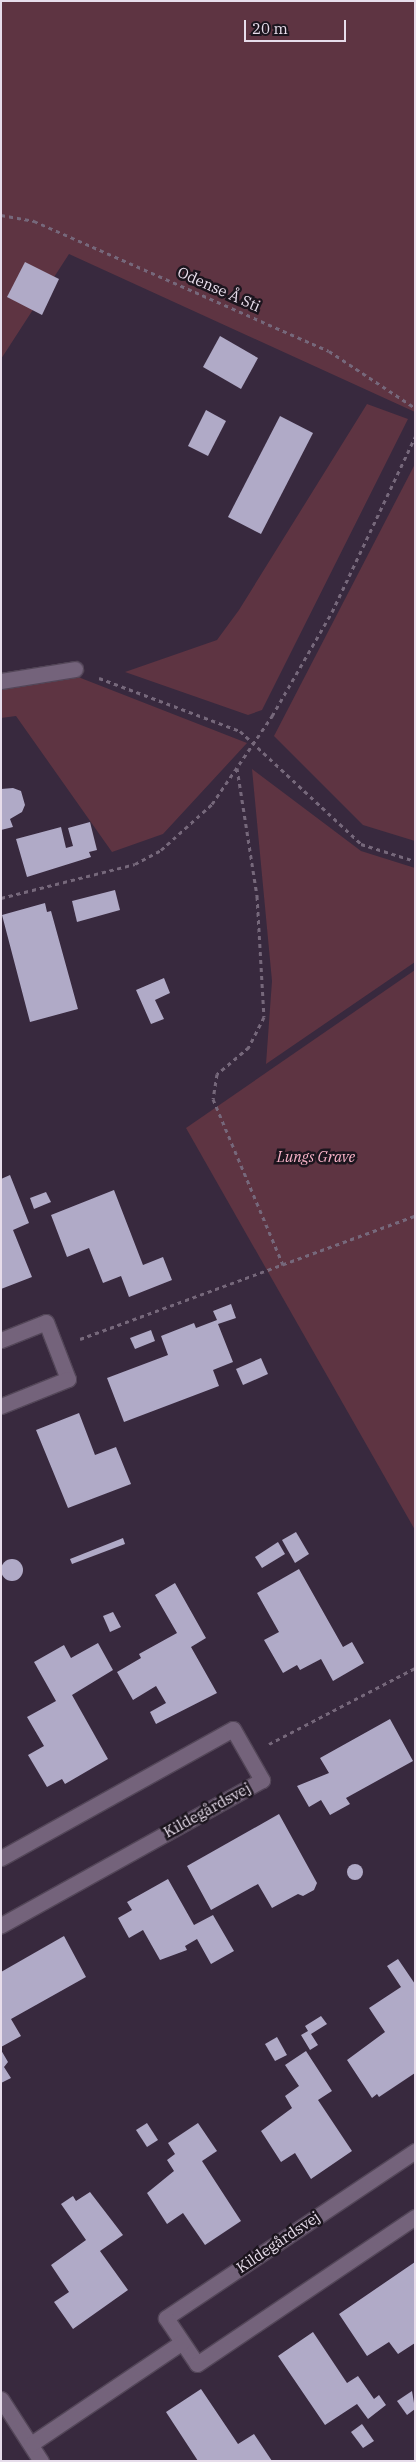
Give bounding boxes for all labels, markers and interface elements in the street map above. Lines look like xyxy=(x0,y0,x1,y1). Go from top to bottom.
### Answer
scale bar xyxy=(246,10,348,42)
text: 20 m xyxy=(252,19,288,38)
street label: Odense Å Sti xyxy=(175,263,263,315)
park label: Lungs Grave xyxy=(277,1148,355,1166)
street label: Kildegårdsvej xyxy=(160,1779,254,1841)
street label: Kildegårdsvej xyxy=(233,2208,323,2276)

